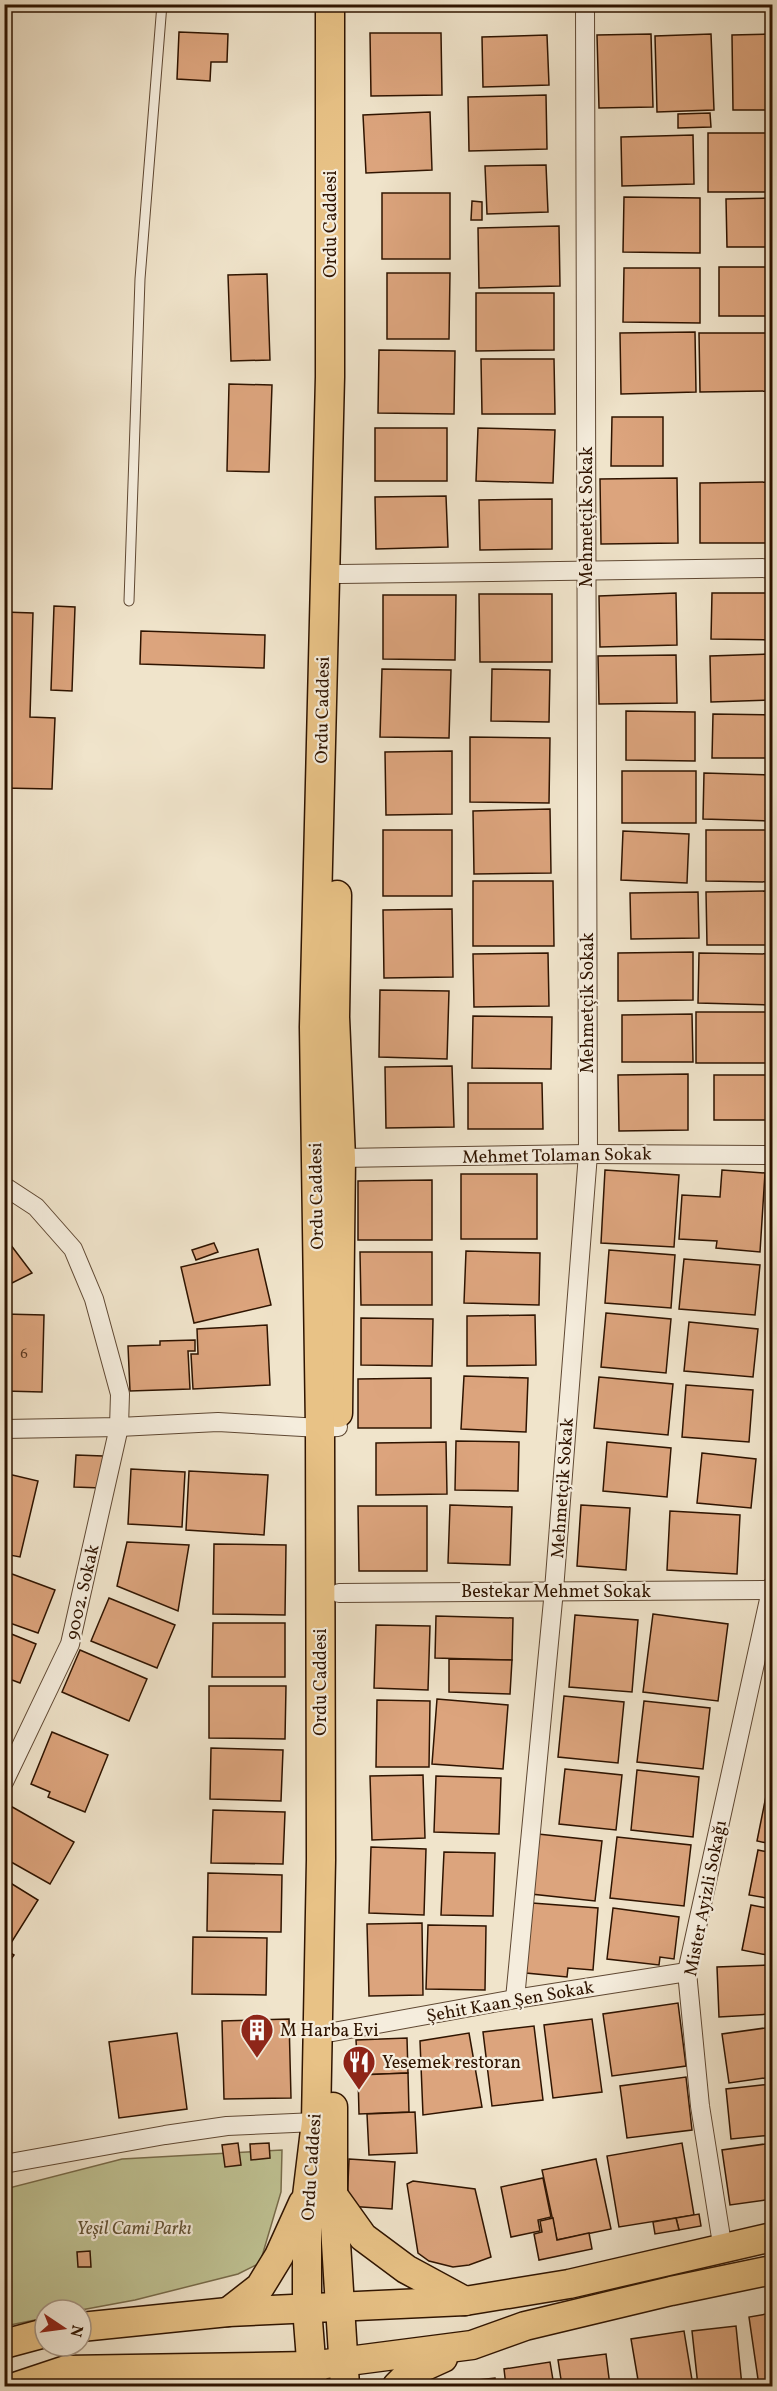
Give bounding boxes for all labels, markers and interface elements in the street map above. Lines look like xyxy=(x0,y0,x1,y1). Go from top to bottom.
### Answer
street label: Ordu Caddesi xyxy=(319,170,344,278)
street label: Mehmetçik Sokak xyxy=(575,446,600,588)
street label: Ordu Caddesi xyxy=(310,656,337,764)
street label: Mehmetçik Sokak xyxy=(576,932,601,1074)
street label: Ordu Caddesi xyxy=(304,1142,331,1250)
street label: Mehmet Tolaman Sokak xyxy=(462,1142,652,1171)
house number: 6 xyxy=(20,1344,28,1365)
street label: Mehmetçik Sokak xyxy=(546,1417,581,1559)
street label: 9002. Sokak xyxy=(60,1542,107,1642)
street label: Bestekar Mehmet Sokak xyxy=(461,1580,651,1605)
street label: Ordu Caddesi xyxy=(309,1628,334,1736)
street label: Mister Ayizli Sokağı xyxy=(679,1818,734,1979)
street label: Şehit Kaan Şen Sokak xyxy=(425,1975,596,2030)
building icon: M Harba Evi xyxy=(239,2012,275,2059)
place label: M Harba Evi xyxy=(280,2019,379,2044)
restaurant icon: Yesemek restoran xyxy=(341,2044,377,2091)
place label: Yesemek restoran xyxy=(382,2051,521,2076)
street label: Ordu Caddesi xyxy=(296,2113,329,2221)
park label: Yeşil Cami Parkı xyxy=(77,2217,191,2242)
north arrow xyxy=(33,2298,93,2358)
text: N xyxy=(64,2323,88,2339)

